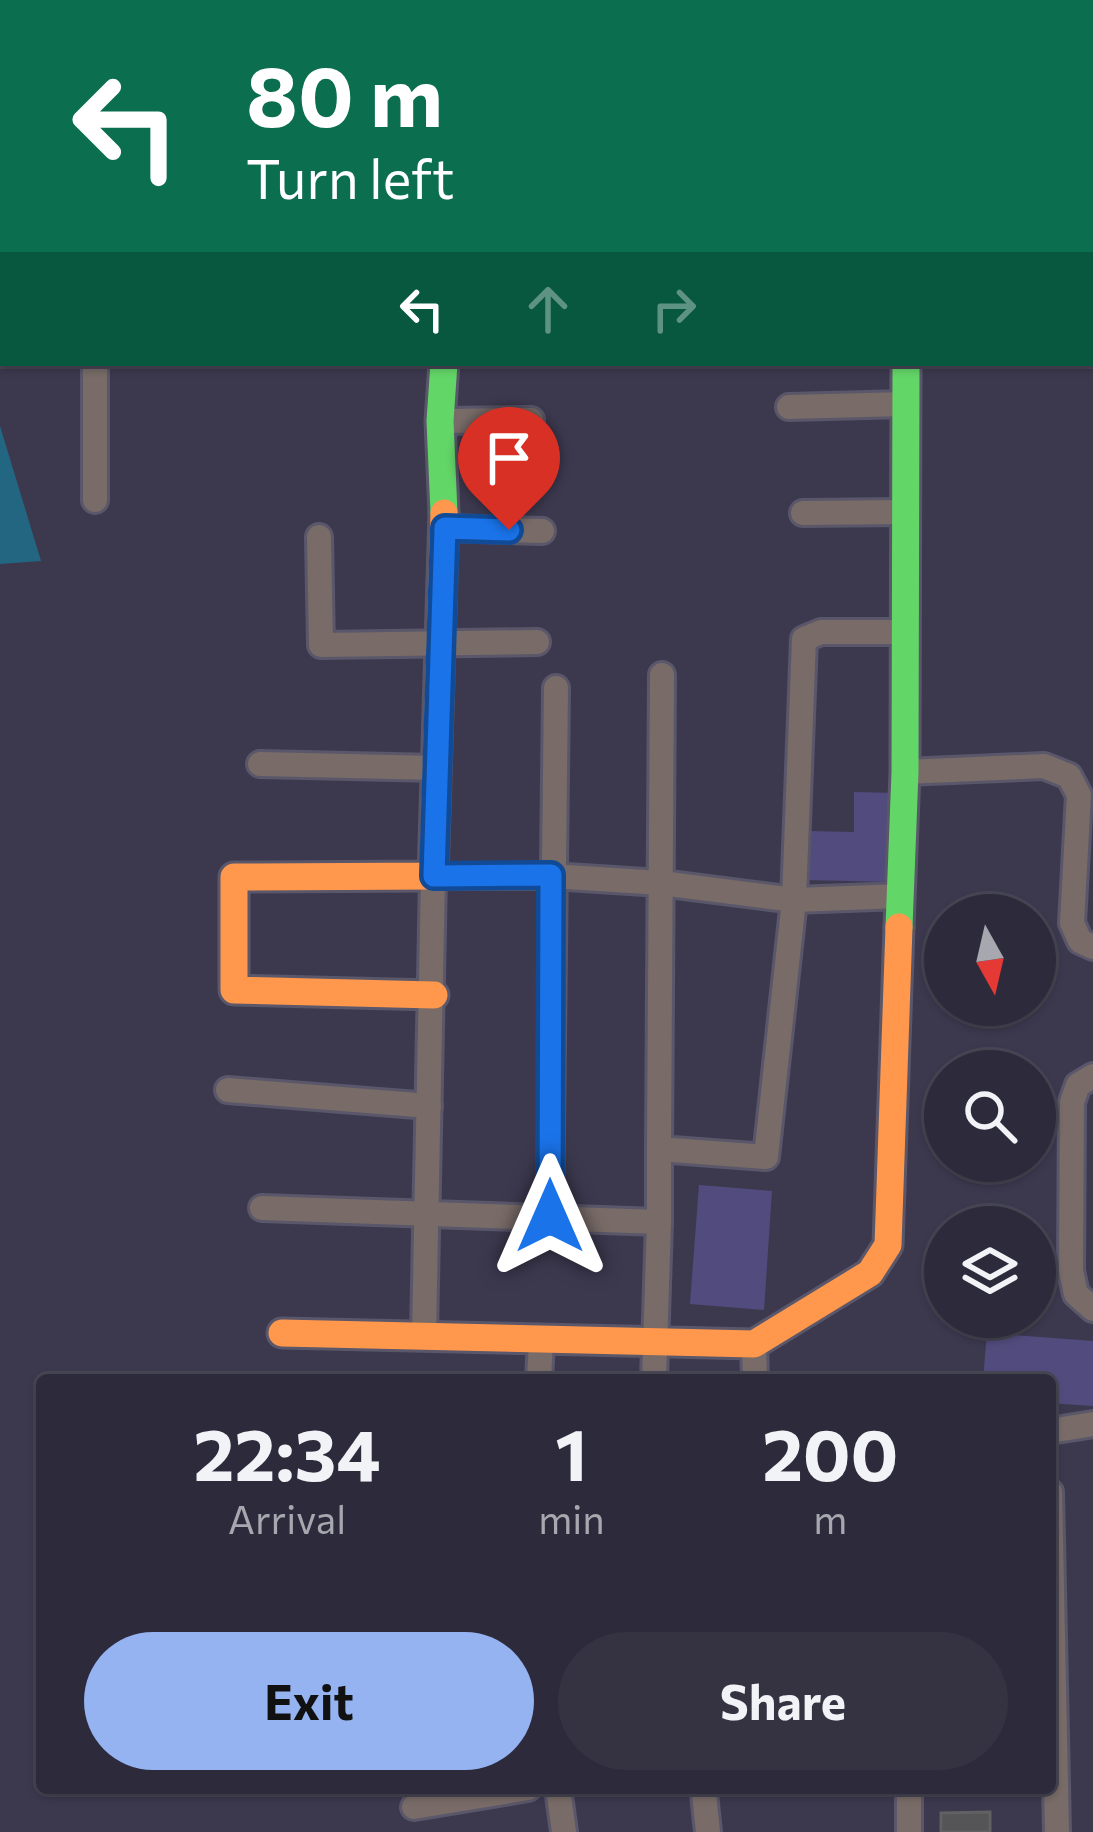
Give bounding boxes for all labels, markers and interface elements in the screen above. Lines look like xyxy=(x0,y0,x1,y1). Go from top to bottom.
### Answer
text: 80 m xyxy=(246,42,443,144)
icon: left xyxy=(48,48,204,204)
text: Turn left xyxy=(246,144,454,210)
icon: left xyxy=(389,276,455,342)
icon: ahead xyxy=(515,276,581,342)
icon: right xyxy=(641,276,707,342)
pin xyxy=(458,407,560,530)
icon: arrive xyxy=(476,425,542,491)
north arrow xyxy=(924,894,1056,1026)
map controls xyxy=(924,894,1056,1338)
button: search xyxy=(924,1050,1056,1182)
position arrow xyxy=(487,1153,613,1279)
button: layers xyxy=(924,1206,1056,1338)
text: 22:34 xyxy=(194,1408,381,1496)
text: 1 xyxy=(555,1408,588,1496)
text: 200 xyxy=(762,1408,898,1496)
text: Arrival xyxy=(228,1494,346,1542)
text: min xyxy=(538,1494,605,1542)
text: m xyxy=(813,1494,847,1542)
button: Exit xyxy=(84,1632,534,1770)
button: Share xyxy=(558,1632,1008,1770)

